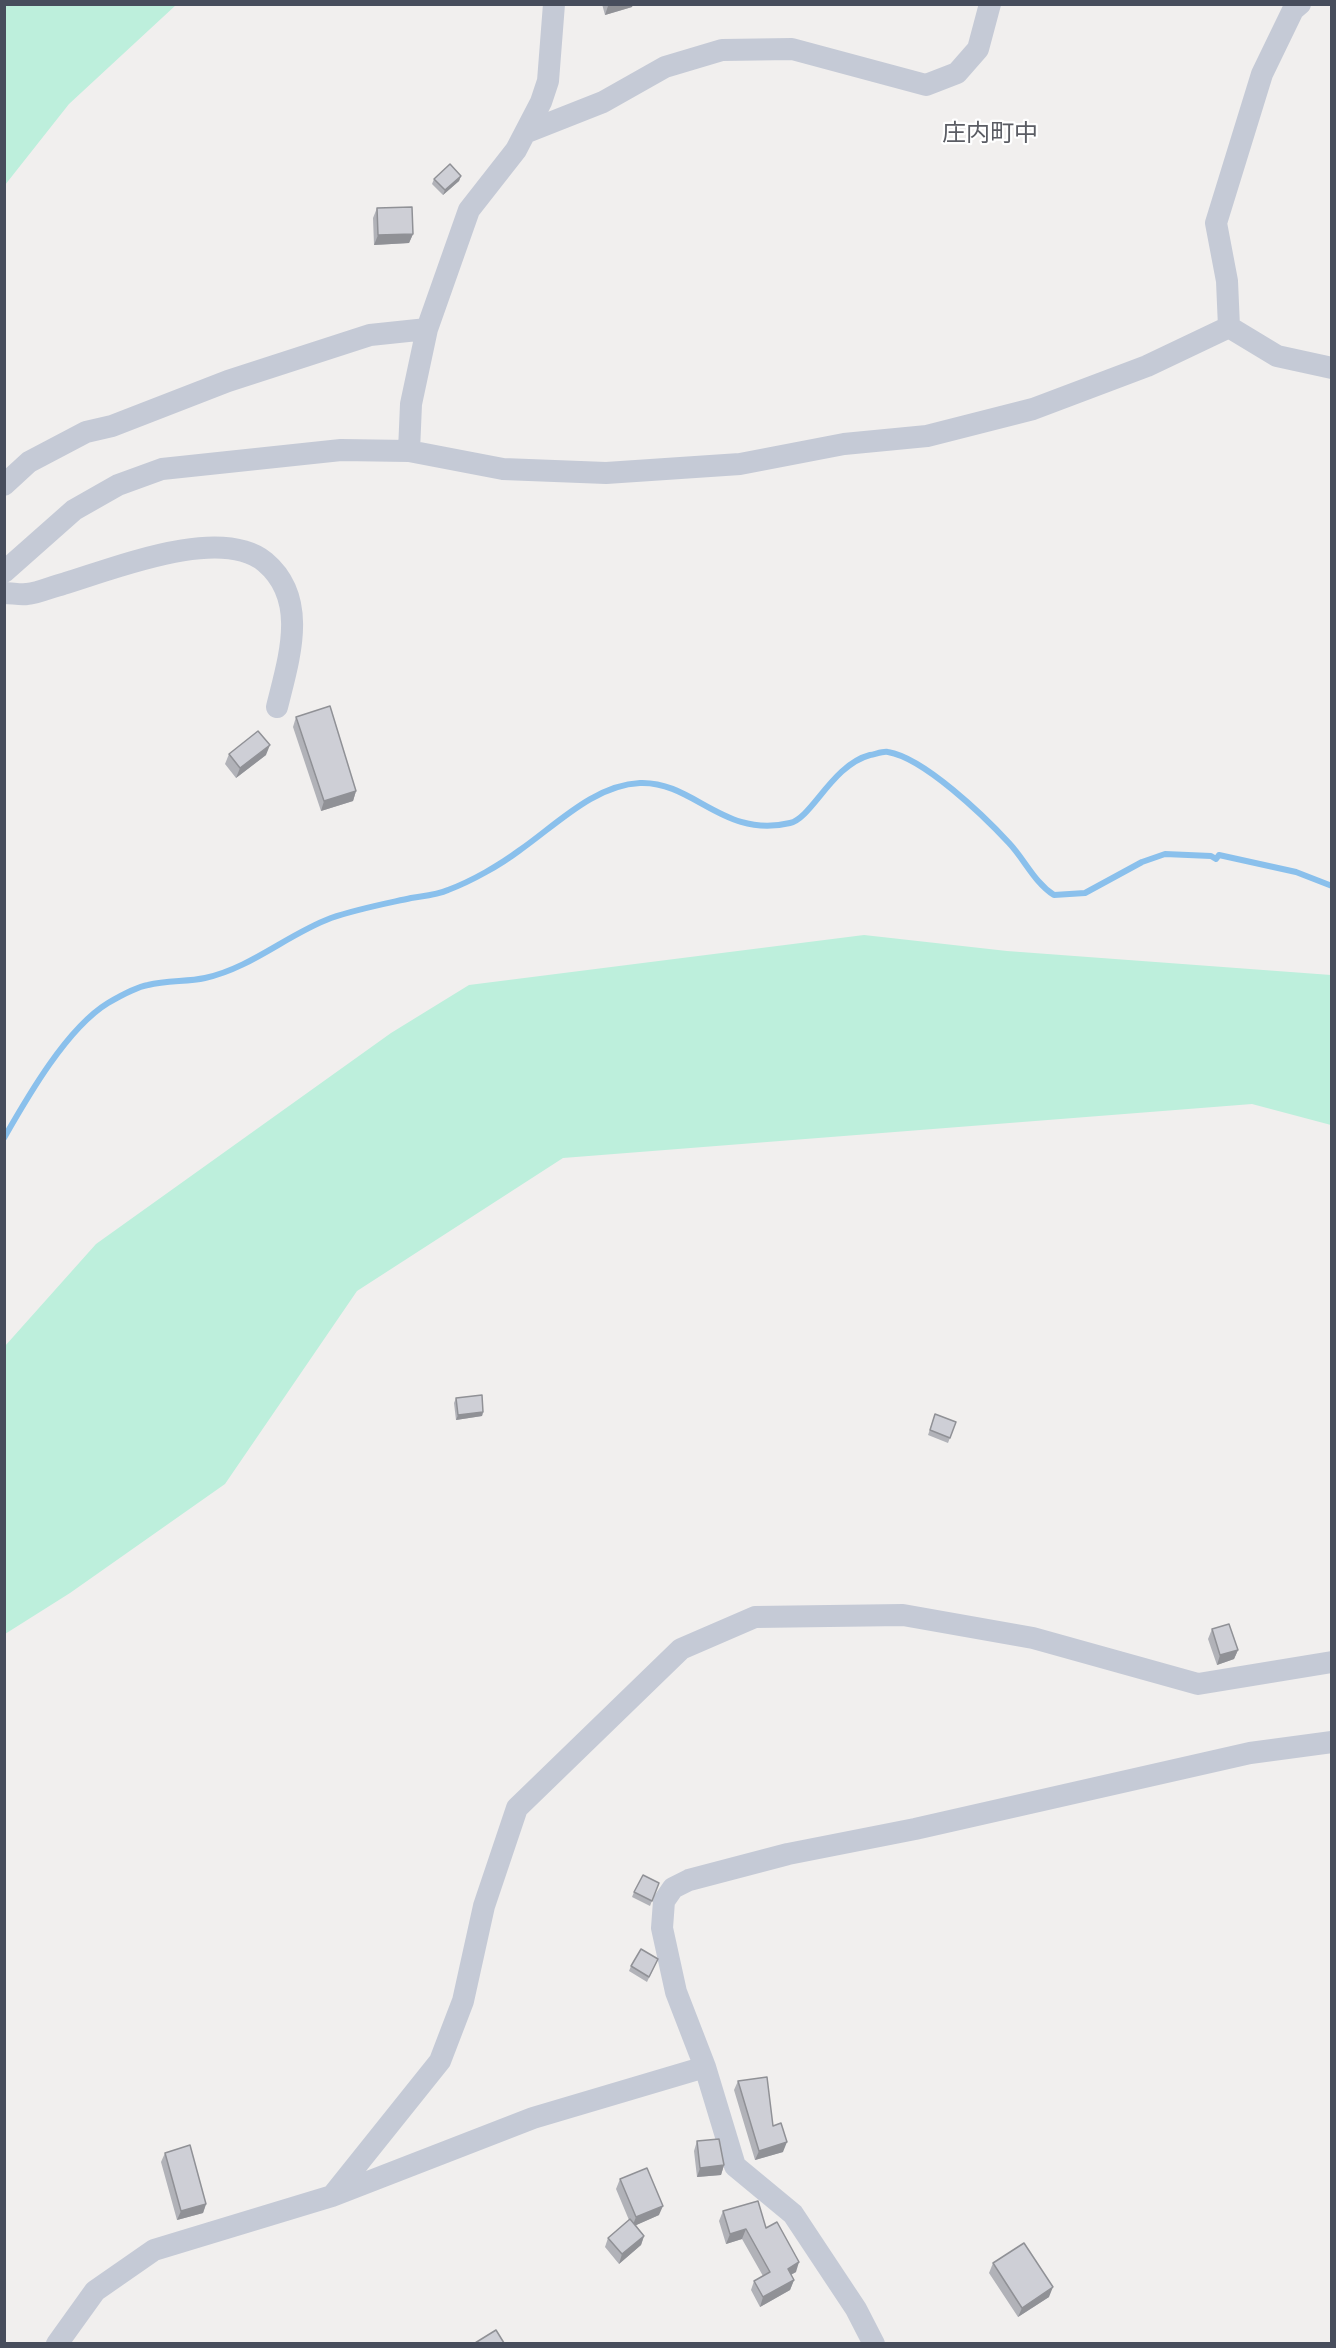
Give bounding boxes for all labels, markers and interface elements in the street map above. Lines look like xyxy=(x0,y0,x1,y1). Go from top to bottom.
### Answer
district label: 庄内町中 xyxy=(942,119,1038,147)

